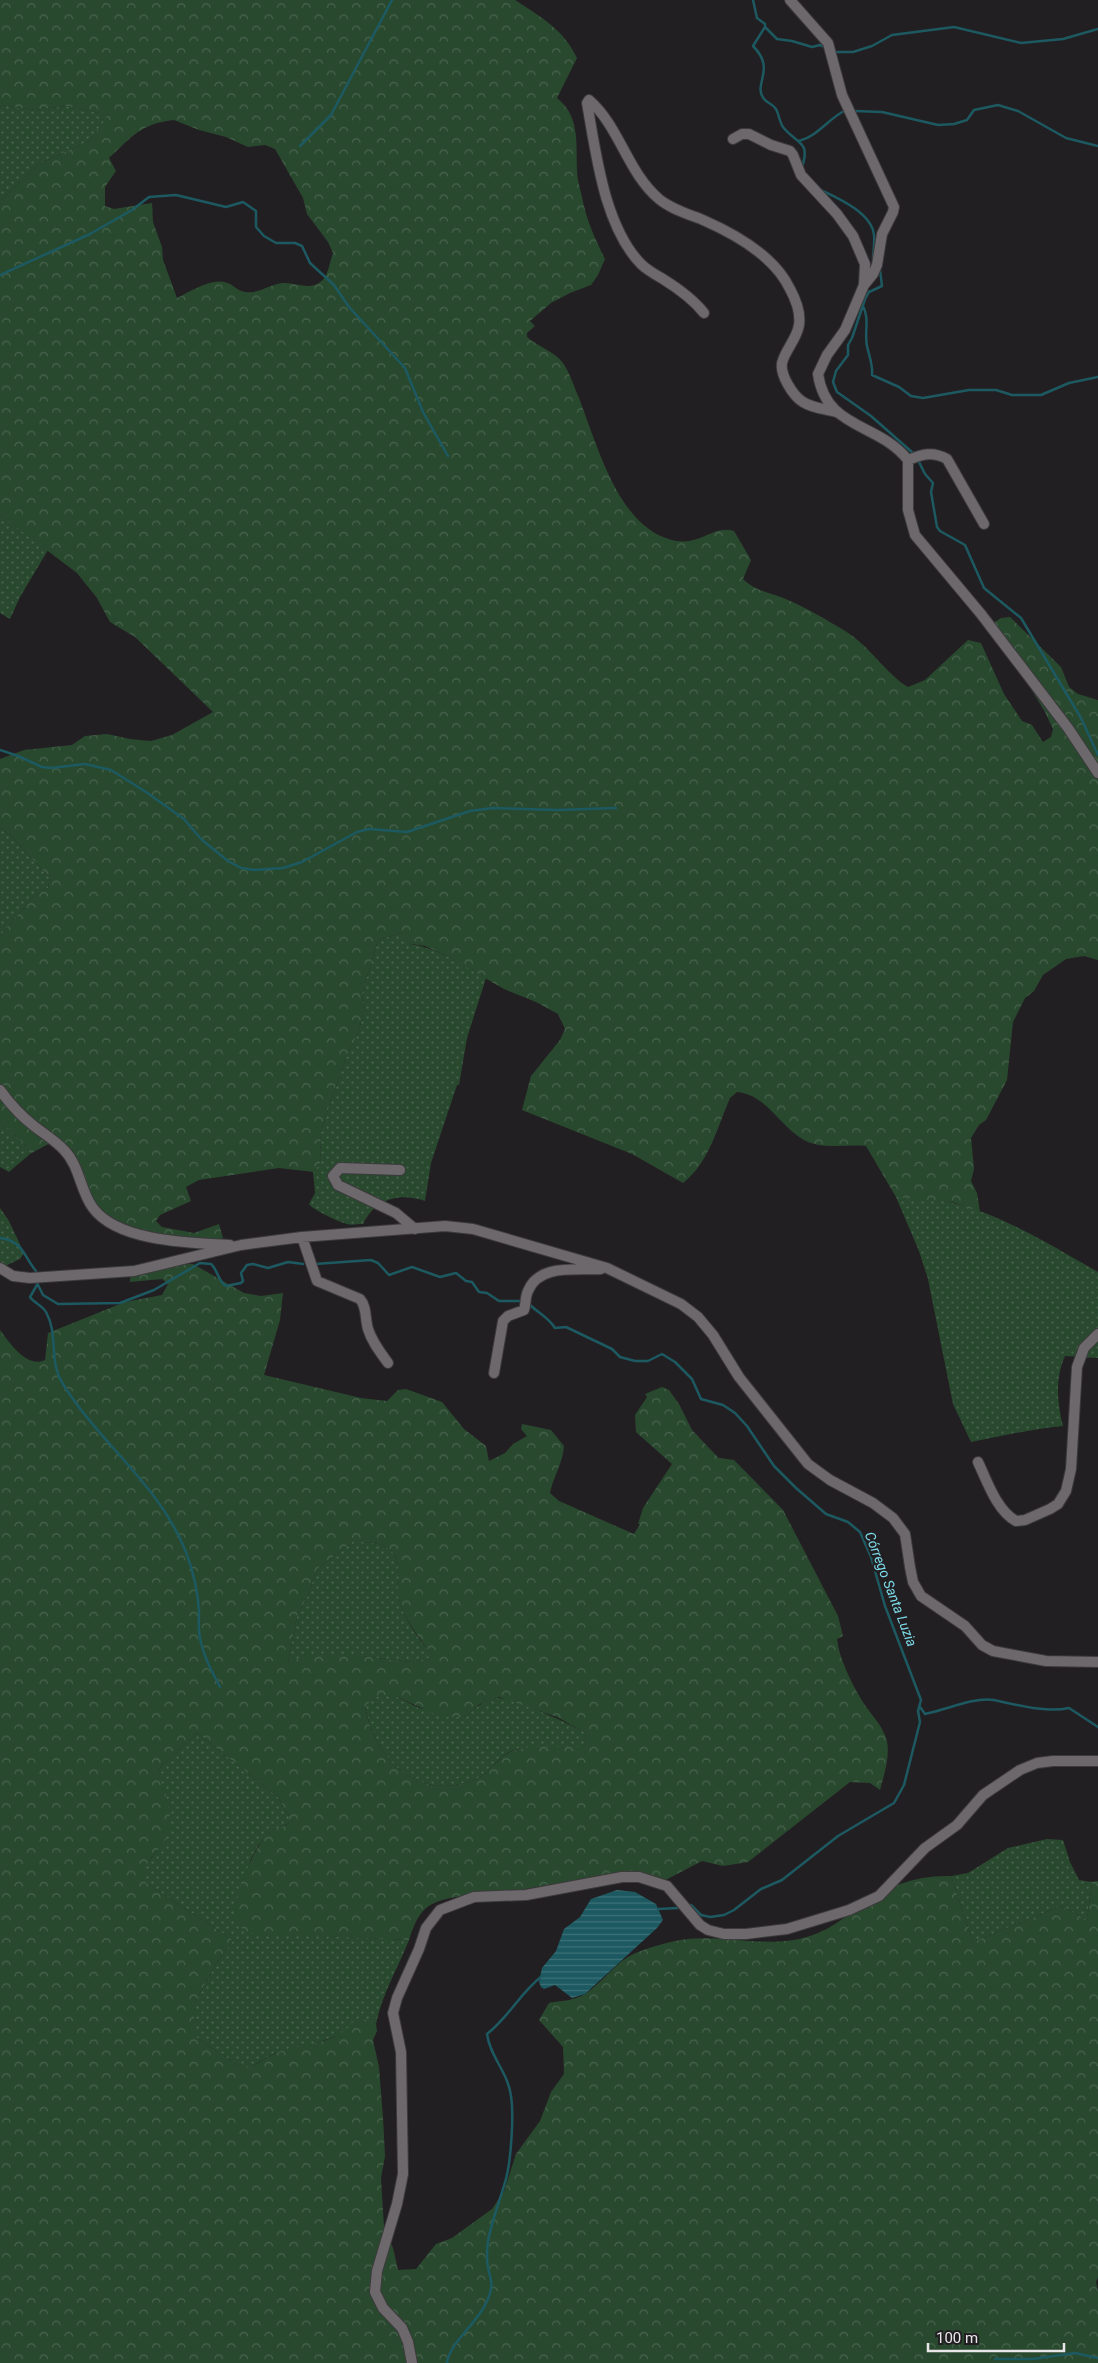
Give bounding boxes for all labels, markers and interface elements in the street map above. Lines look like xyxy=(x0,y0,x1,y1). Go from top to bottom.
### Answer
water label: Córrego Santa Luzia xyxy=(862,1529,920,1649)
scale bar xyxy=(928,2320,1064,2352)
text: 100 m xyxy=(936,2329,978,2347)

